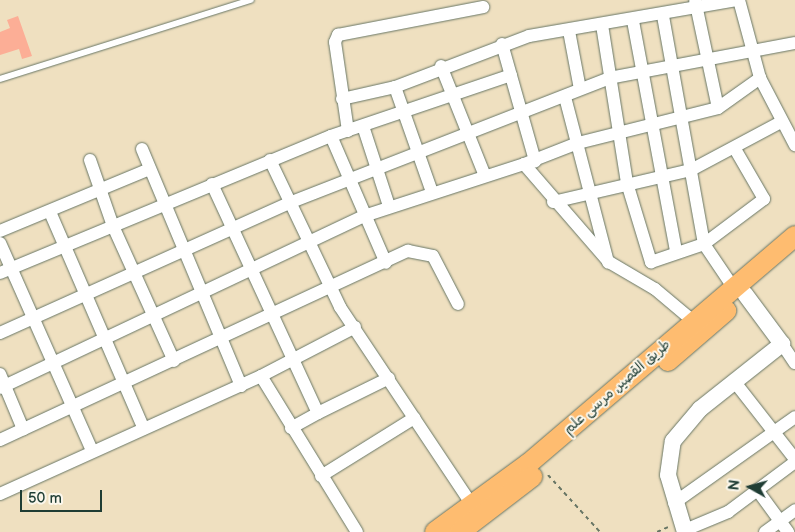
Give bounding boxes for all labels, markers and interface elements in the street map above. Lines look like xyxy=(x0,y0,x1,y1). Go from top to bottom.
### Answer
street label: طريق القصير, مرسى علم xyxy=(560,336,674,438)
north arrow xyxy=(725,462,775,512)
text: N xyxy=(726,479,744,491)
scale bar xyxy=(22,480,105,512)
text: 50 m xyxy=(28,489,62,508)

